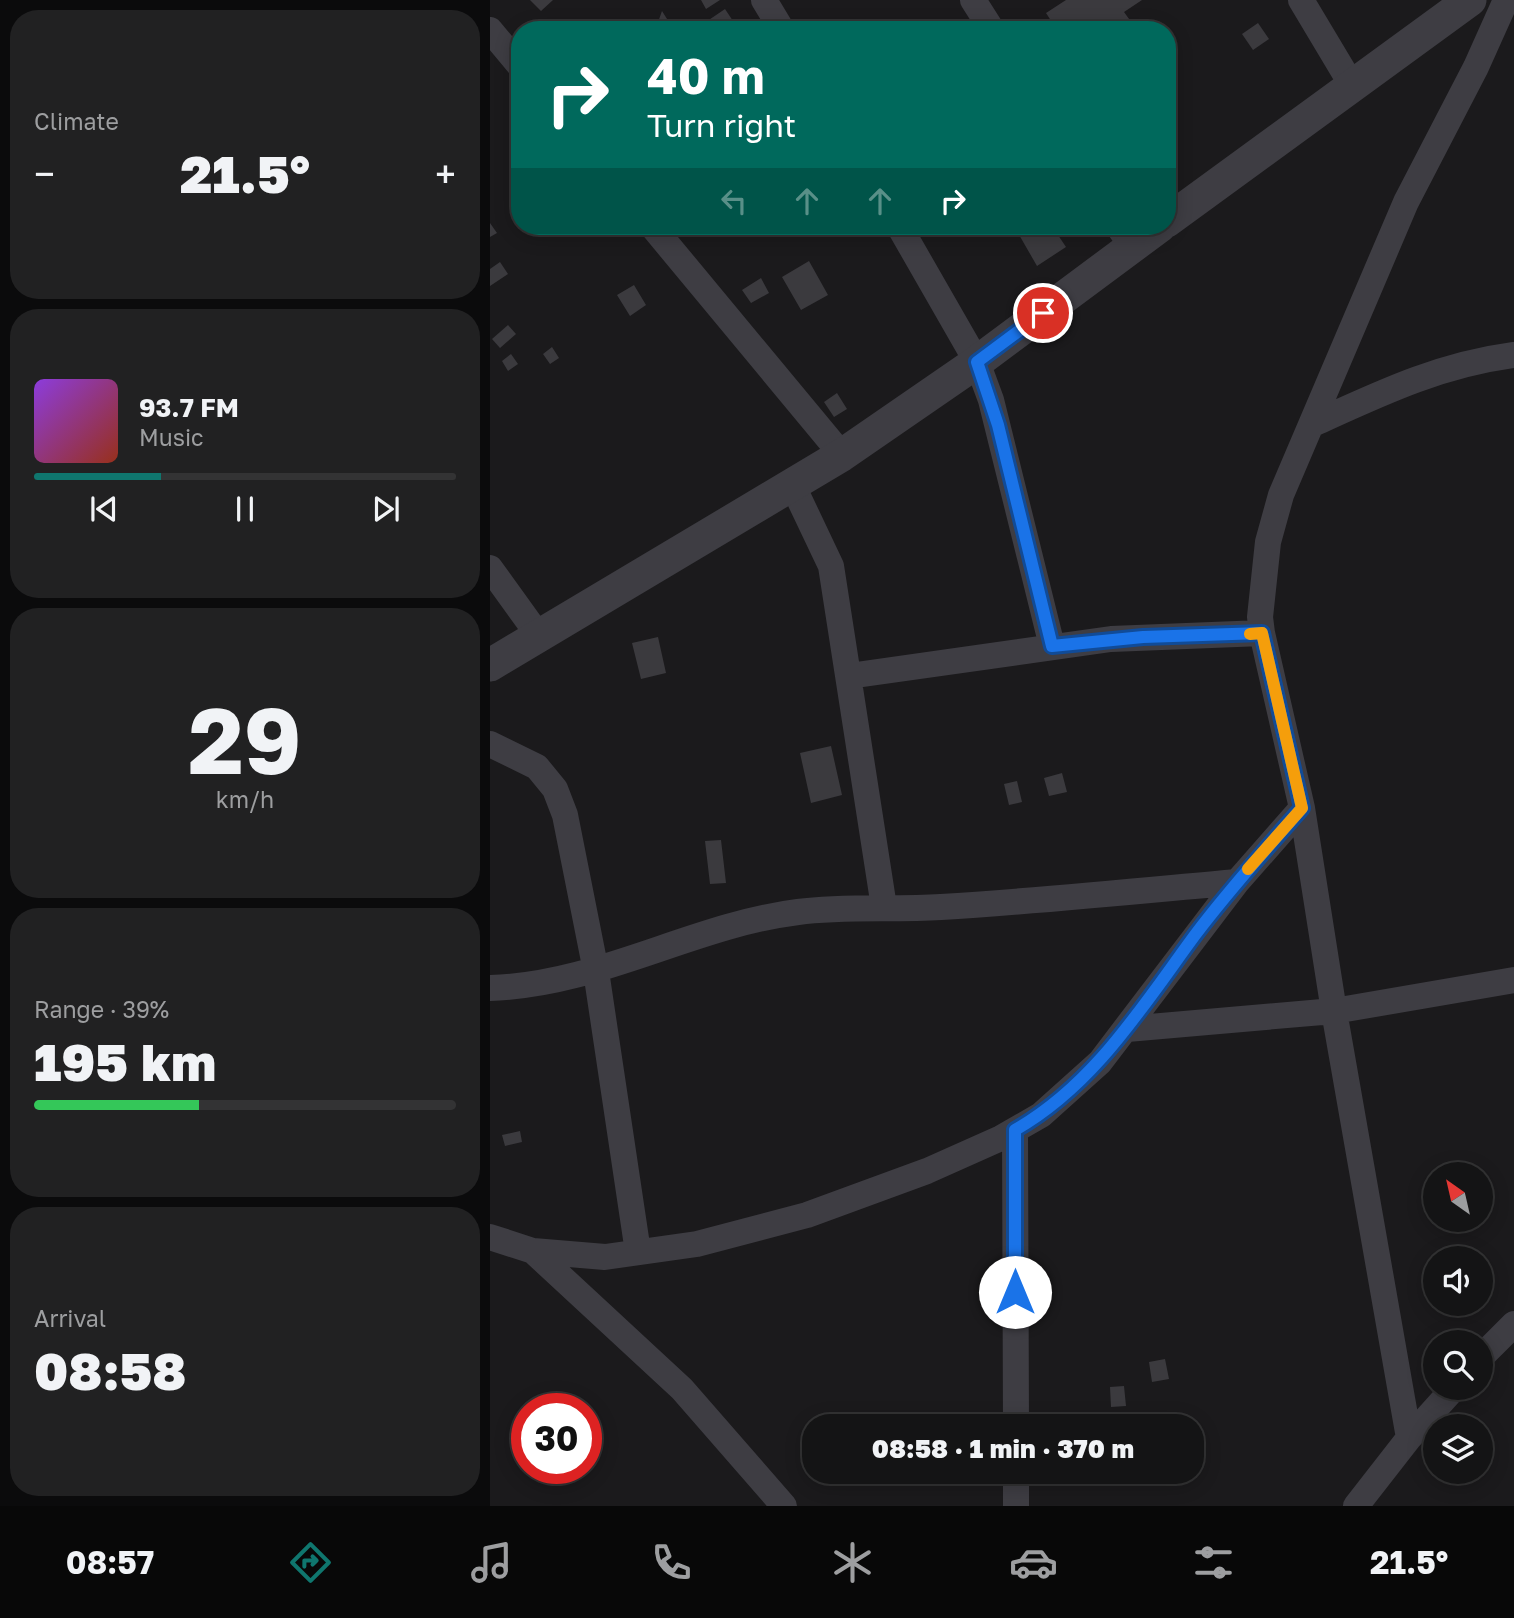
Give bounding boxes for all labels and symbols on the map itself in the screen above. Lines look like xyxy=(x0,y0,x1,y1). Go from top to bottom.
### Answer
pin xyxy=(1013,283,1073,343)
north arrow xyxy=(1423,1162,1493,1232)
position arrow xyxy=(978,1255,1052,1329)
speed limit sign: 30 xyxy=(511,1393,602,1484)

